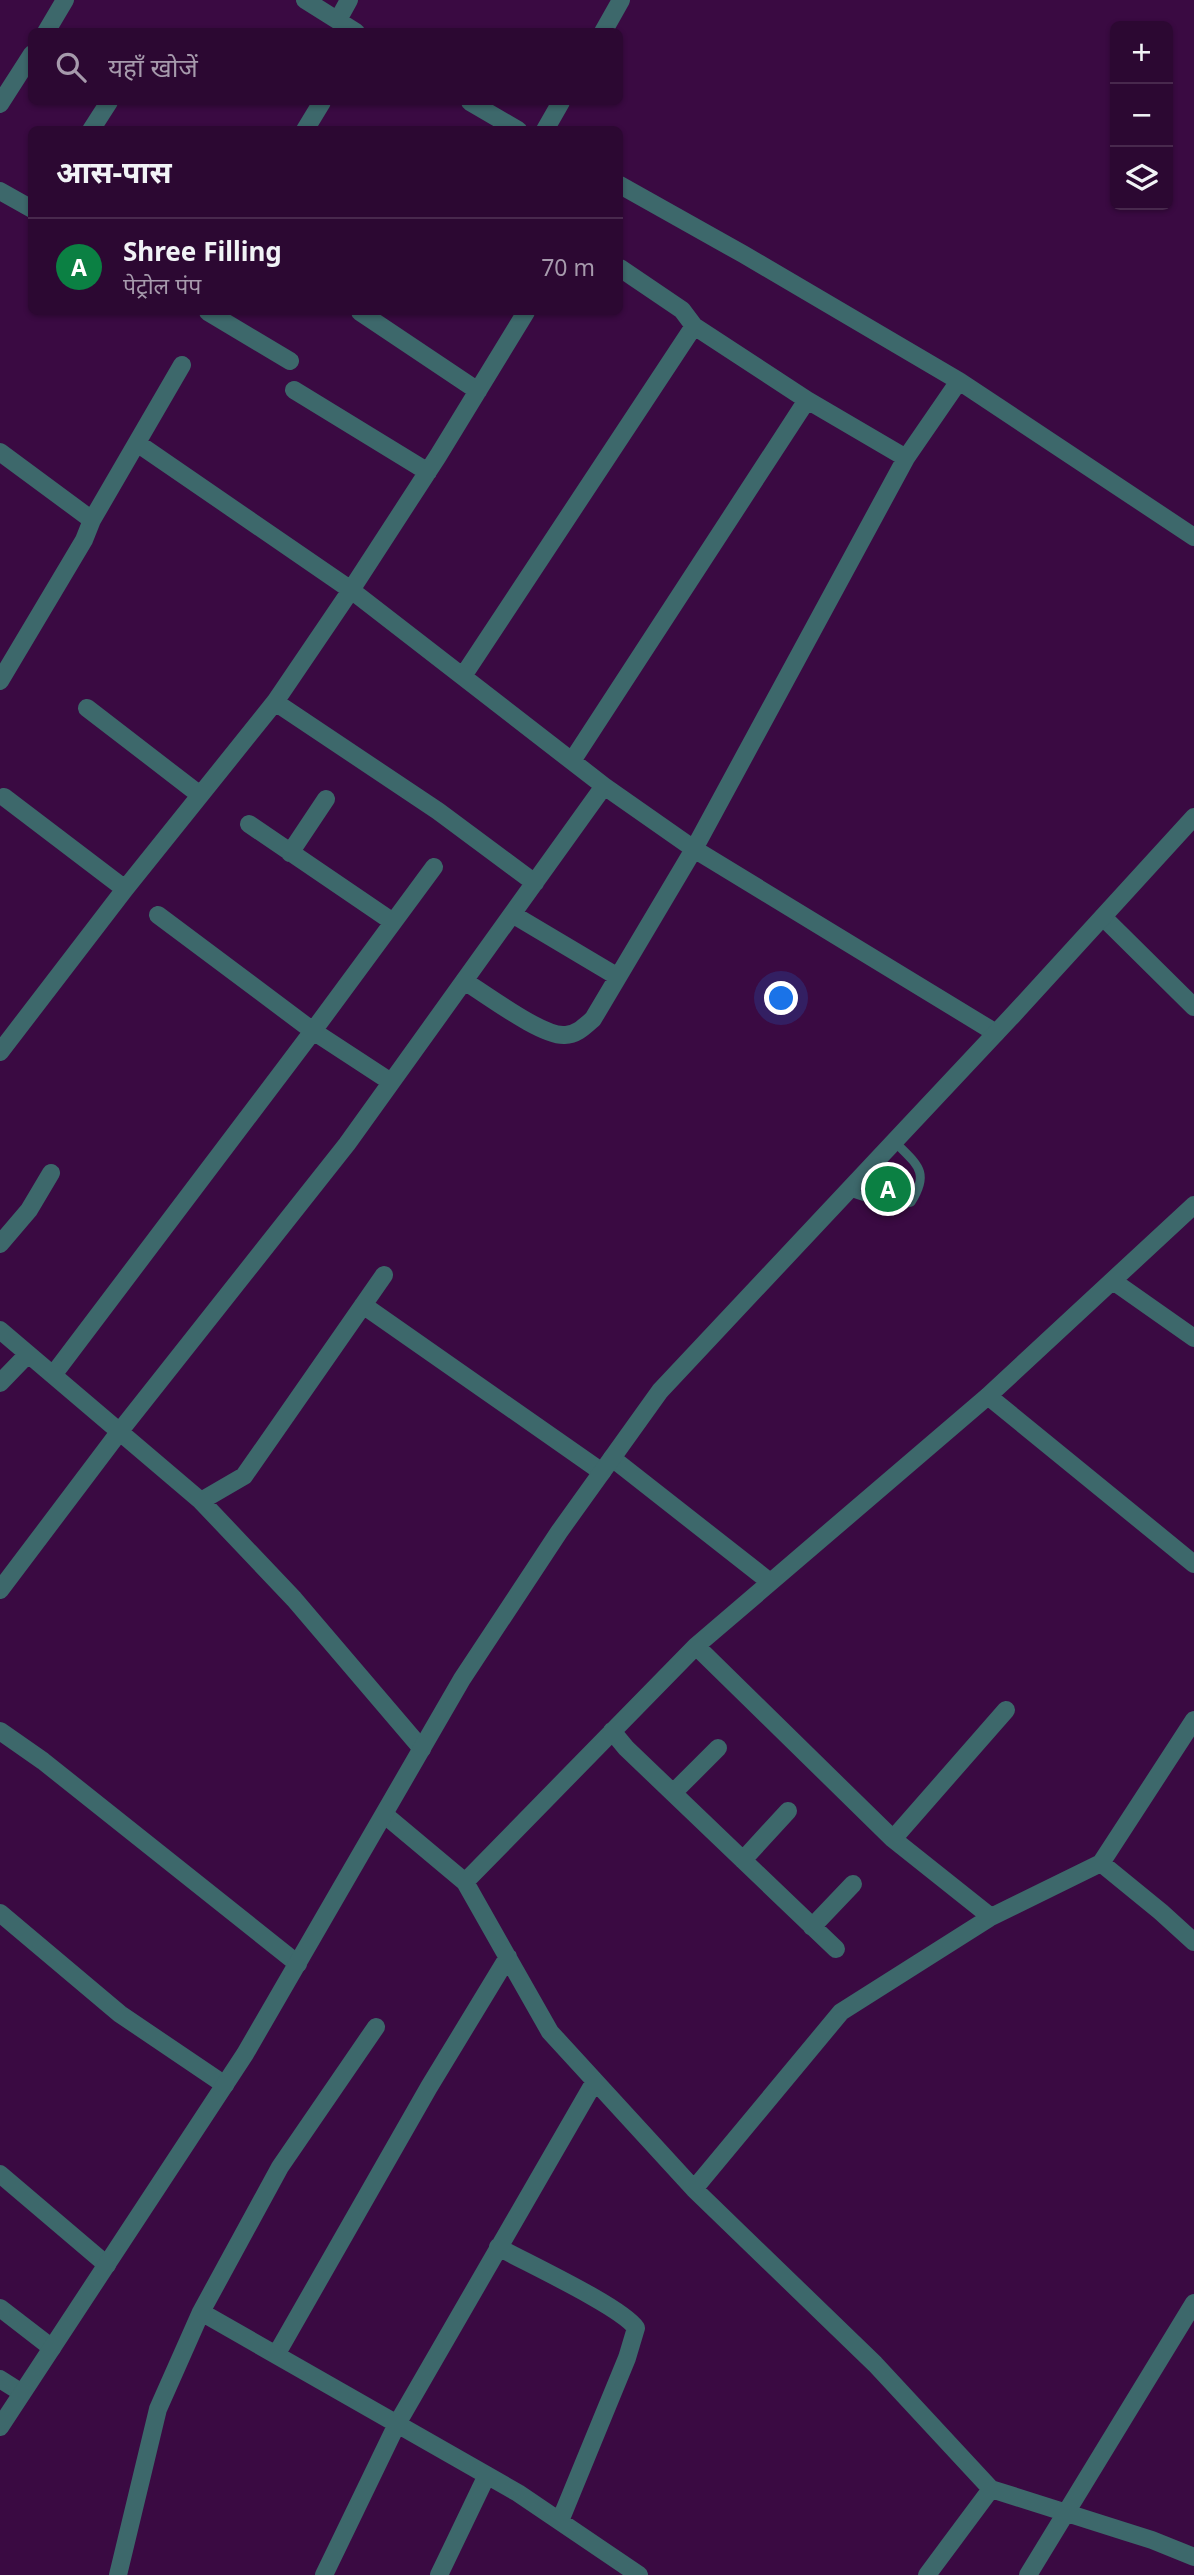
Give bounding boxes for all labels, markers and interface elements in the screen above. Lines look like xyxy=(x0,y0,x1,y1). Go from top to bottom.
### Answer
map controls xyxy=(1110,21,1173,210)
button: + xyxy=(1110,21,1173,84)
search box xyxy=(28,28,623,105)
icon: search xyxy=(52,48,90,86)
text: यहाँ खोजें xyxy=(108,49,198,85)
button: − xyxy=(1110,84,1173,147)
button: layers xyxy=(1110,147,1173,210)
text: आस-पास xyxy=(56,151,172,192)
text: Shree Filling xyxy=(123,233,282,269)
text: A xyxy=(71,251,87,283)
text: 70 m xyxy=(541,251,595,283)
text: पेट्रोल पंप xyxy=(123,269,201,301)
your location xyxy=(764,981,798,1015)
pin: A xyxy=(865,1163,911,1215)

